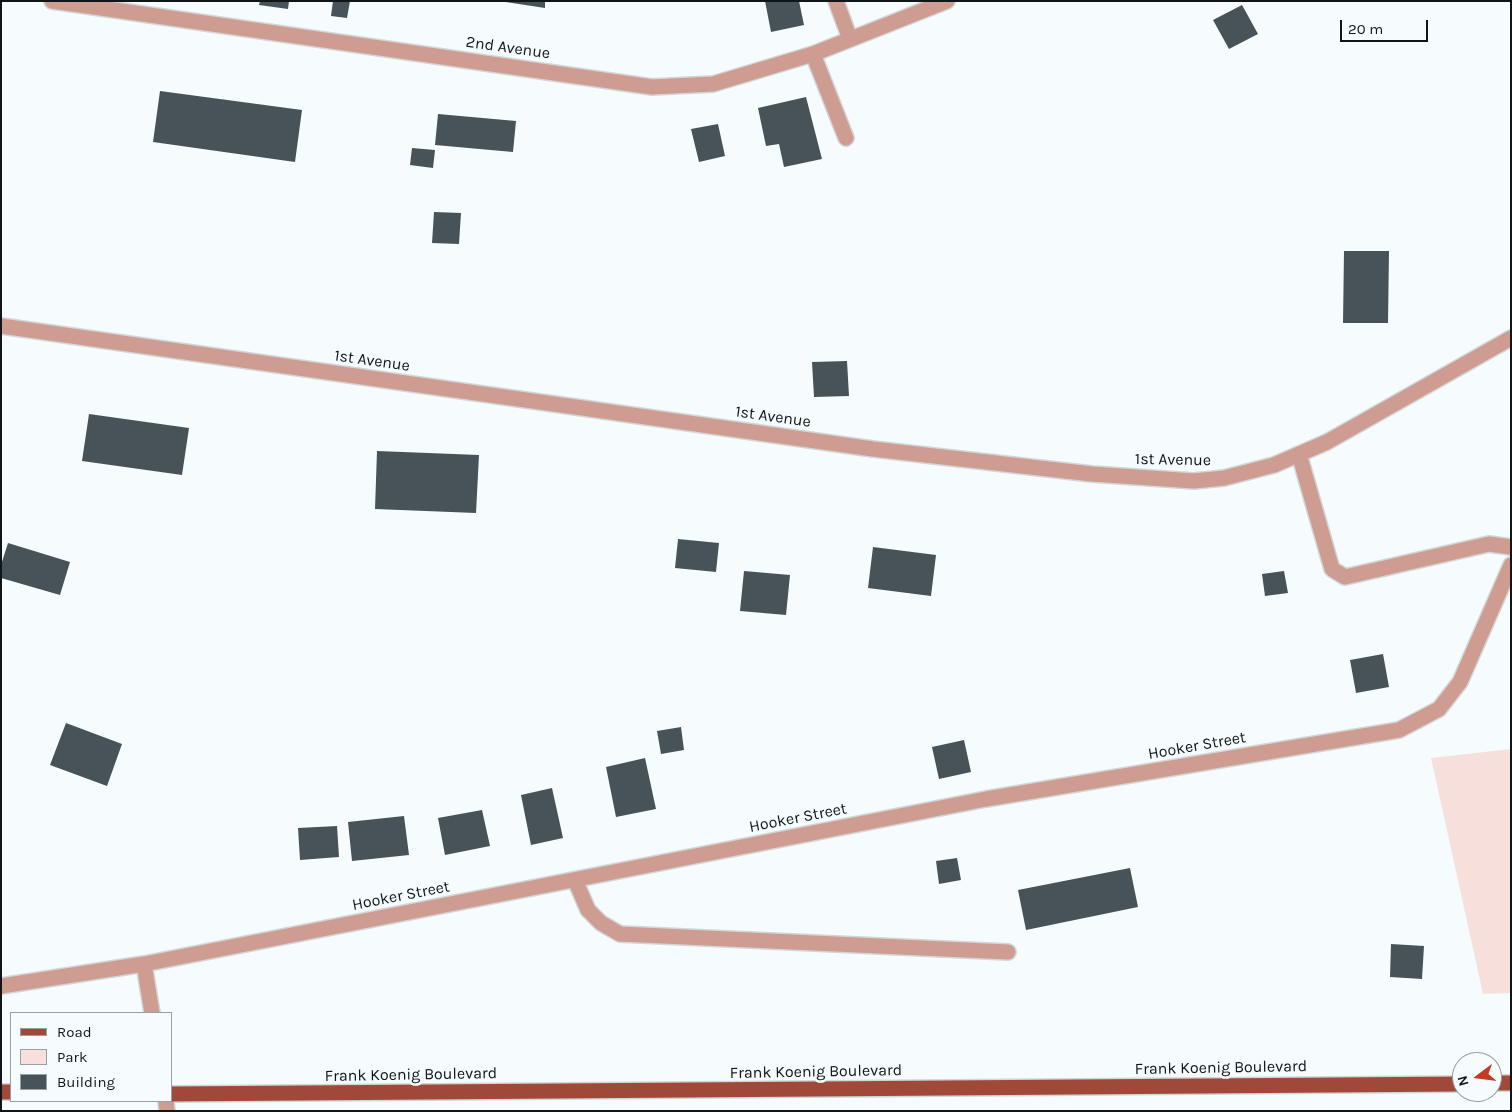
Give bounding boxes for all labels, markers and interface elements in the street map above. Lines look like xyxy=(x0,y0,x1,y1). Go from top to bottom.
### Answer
scale bar xyxy=(1342,10,1430,42)
text: 20 m xyxy=(1348,20,1383,38)
street label: 2nd Avenue xyxy=(465,33,551,63)
street label: 1st Avenue xyxy=(333,346,411,376)
street label: 1st Avenue xyxy=(734,402,812,432)
street label: 1st Avenue xyxy=(1135,450,1211,470)
street label: Hooker Street xyxy=(1147,728,1247,764)
street label: Hooker Street xyxy=(748,799,848,837)
street label: Hooker Street xyxy=(351,877,451,915)
legend xyxy=(10,1012,172,1102)
text: Road xyxy=(57,1023,92,1041)
text: Park xyxy=(57,1048,87,1066)
north arrow xyxy=(1452,1052,1502,1102)
street label: Frank Koenig Boulevard xyxy=(1135,1057,1307,1079)
street label: Frank Koenig Boulevard xyxy=(730,1061,902,1083)
street label: Frank Koenig Boulevard xyxy=(325,1064,497,1086)
text: Building xyxy=(57,1073,115,1091)
text: N xyxy=(1453,1074,1473,1088)

